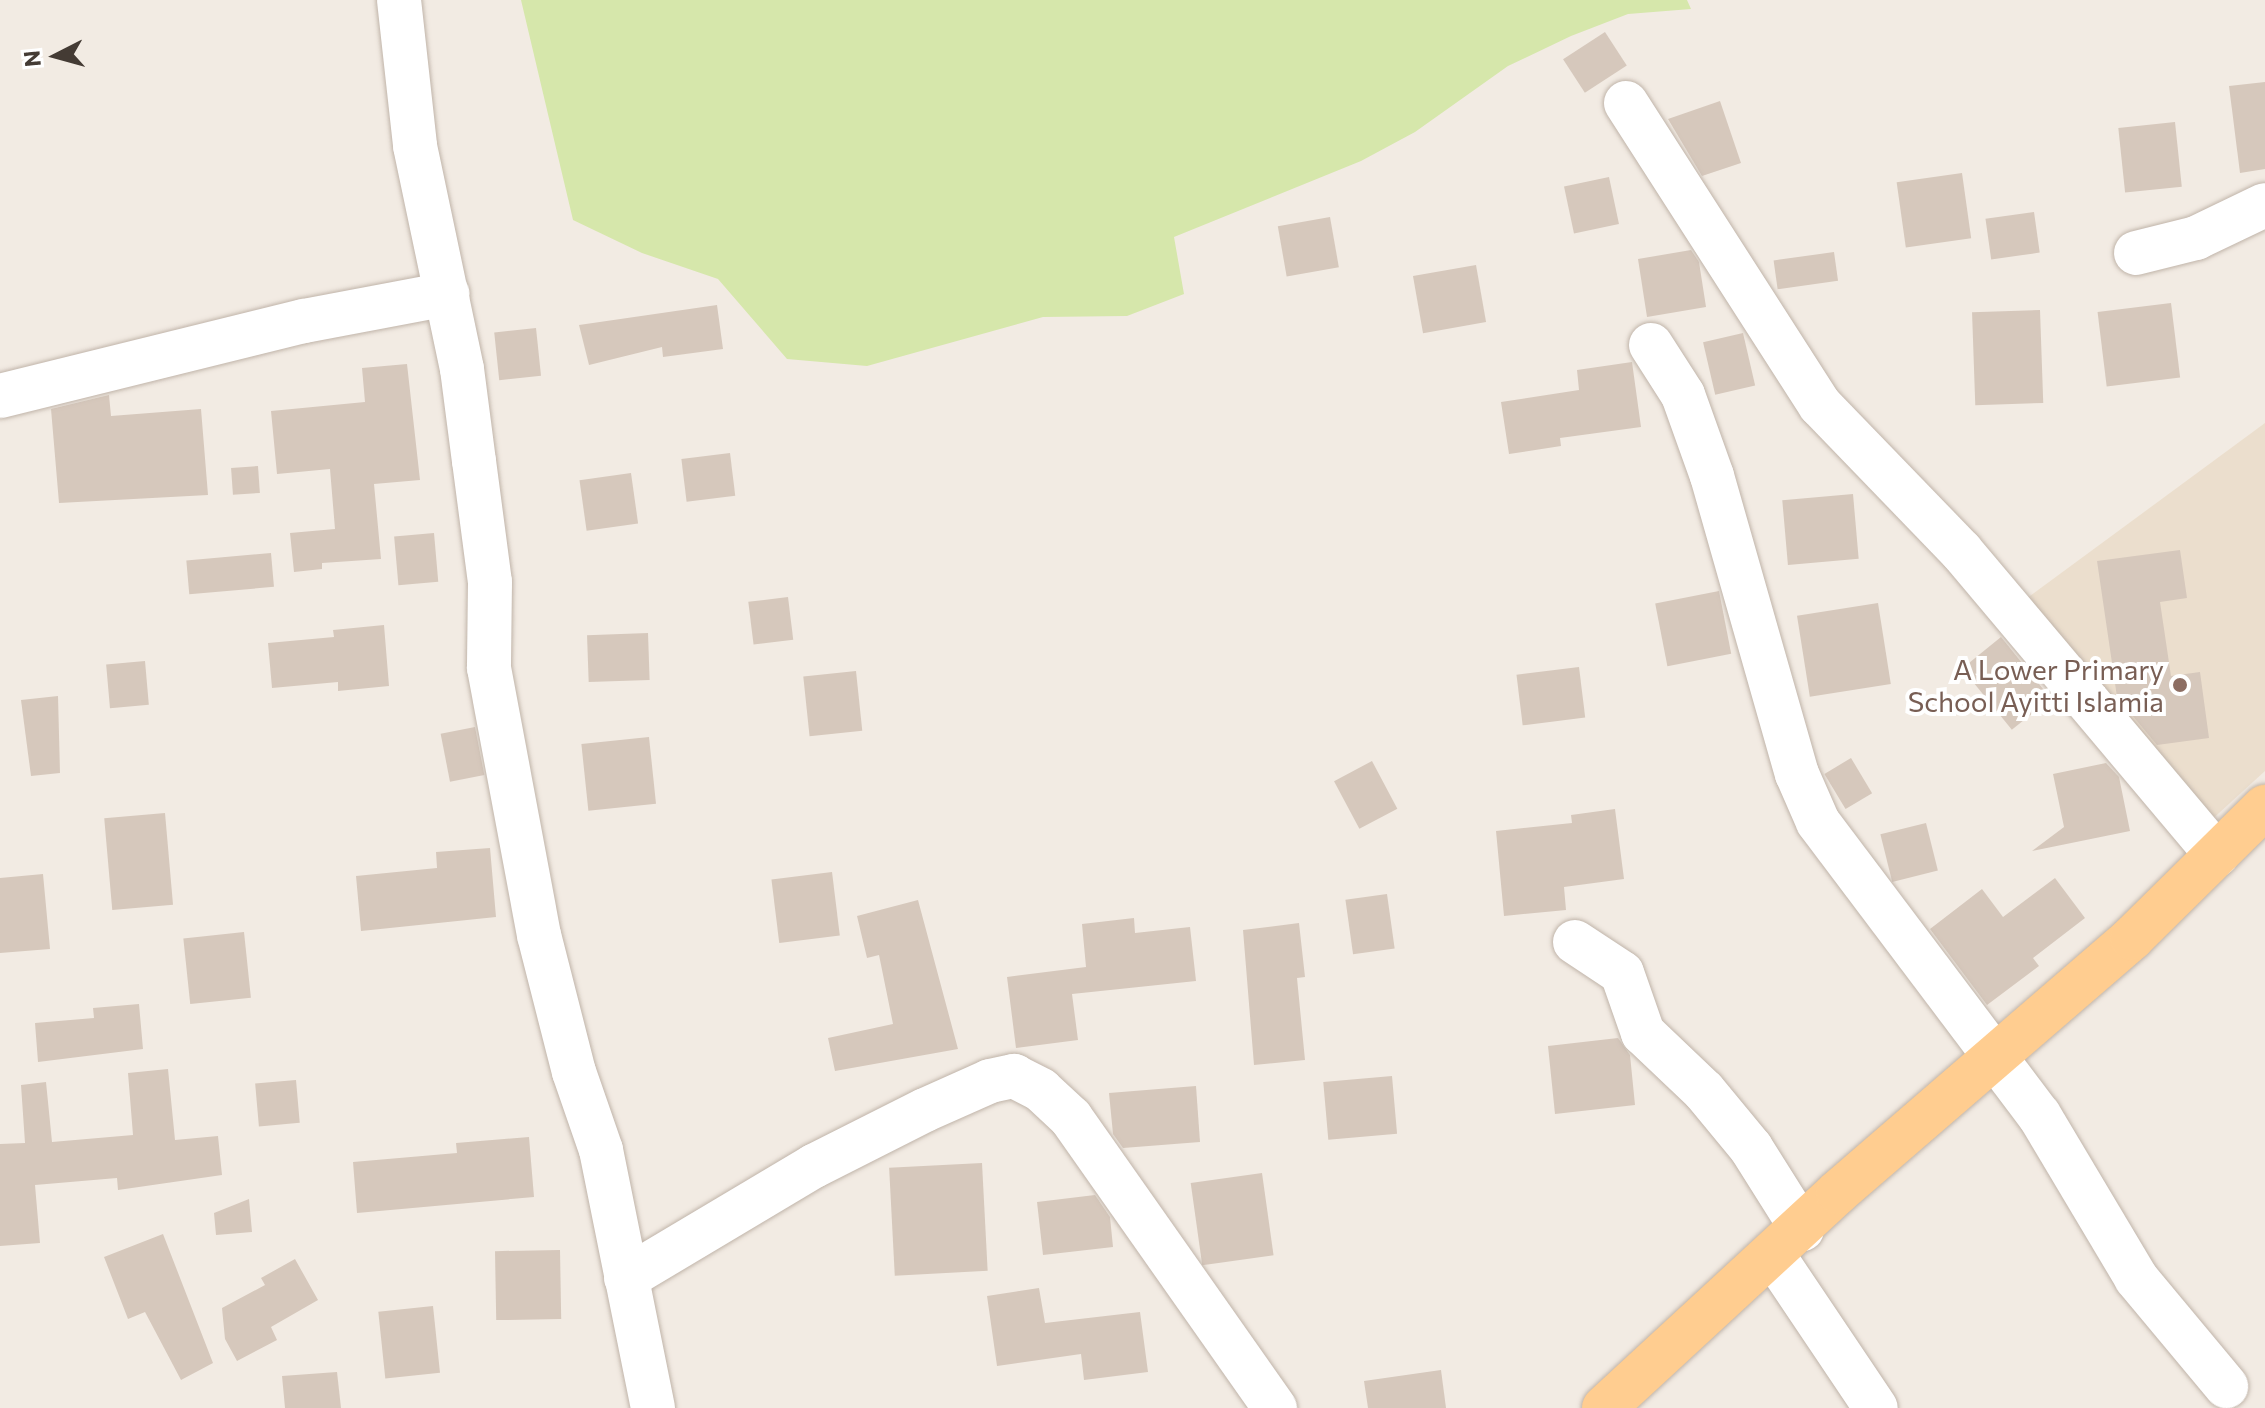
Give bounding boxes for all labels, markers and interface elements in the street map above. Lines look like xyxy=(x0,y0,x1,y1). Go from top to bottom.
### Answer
north arrow xyxy=(16,16,96,96)
text: N xyxy=(17,49,46,68)
place label: A Lower Primary School Ayitti Islamia xyxy=(1908,652,2164,718)
marker: A Lower Primary School Ayitti Islamia xyxy=(2171,676,2189,694)

